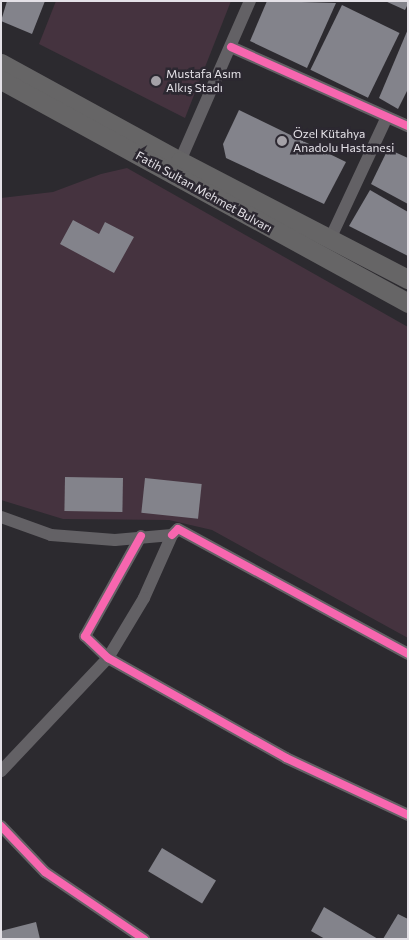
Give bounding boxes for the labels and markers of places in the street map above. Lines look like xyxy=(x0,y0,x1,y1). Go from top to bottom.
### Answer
place label: Mustafa Asım Alkış Stadı xyxy=(166,67,241,95)
marker: Mustafa Asım Alkış Stadı xyxy=(150,75,162,87)
place label: Özel Kütahya Anadolu Hastanesi xyxy=(293,127,394,155)
marker: Özel Kütahya Anadolu Hastanesi xyxy=(275,134,289,148)

